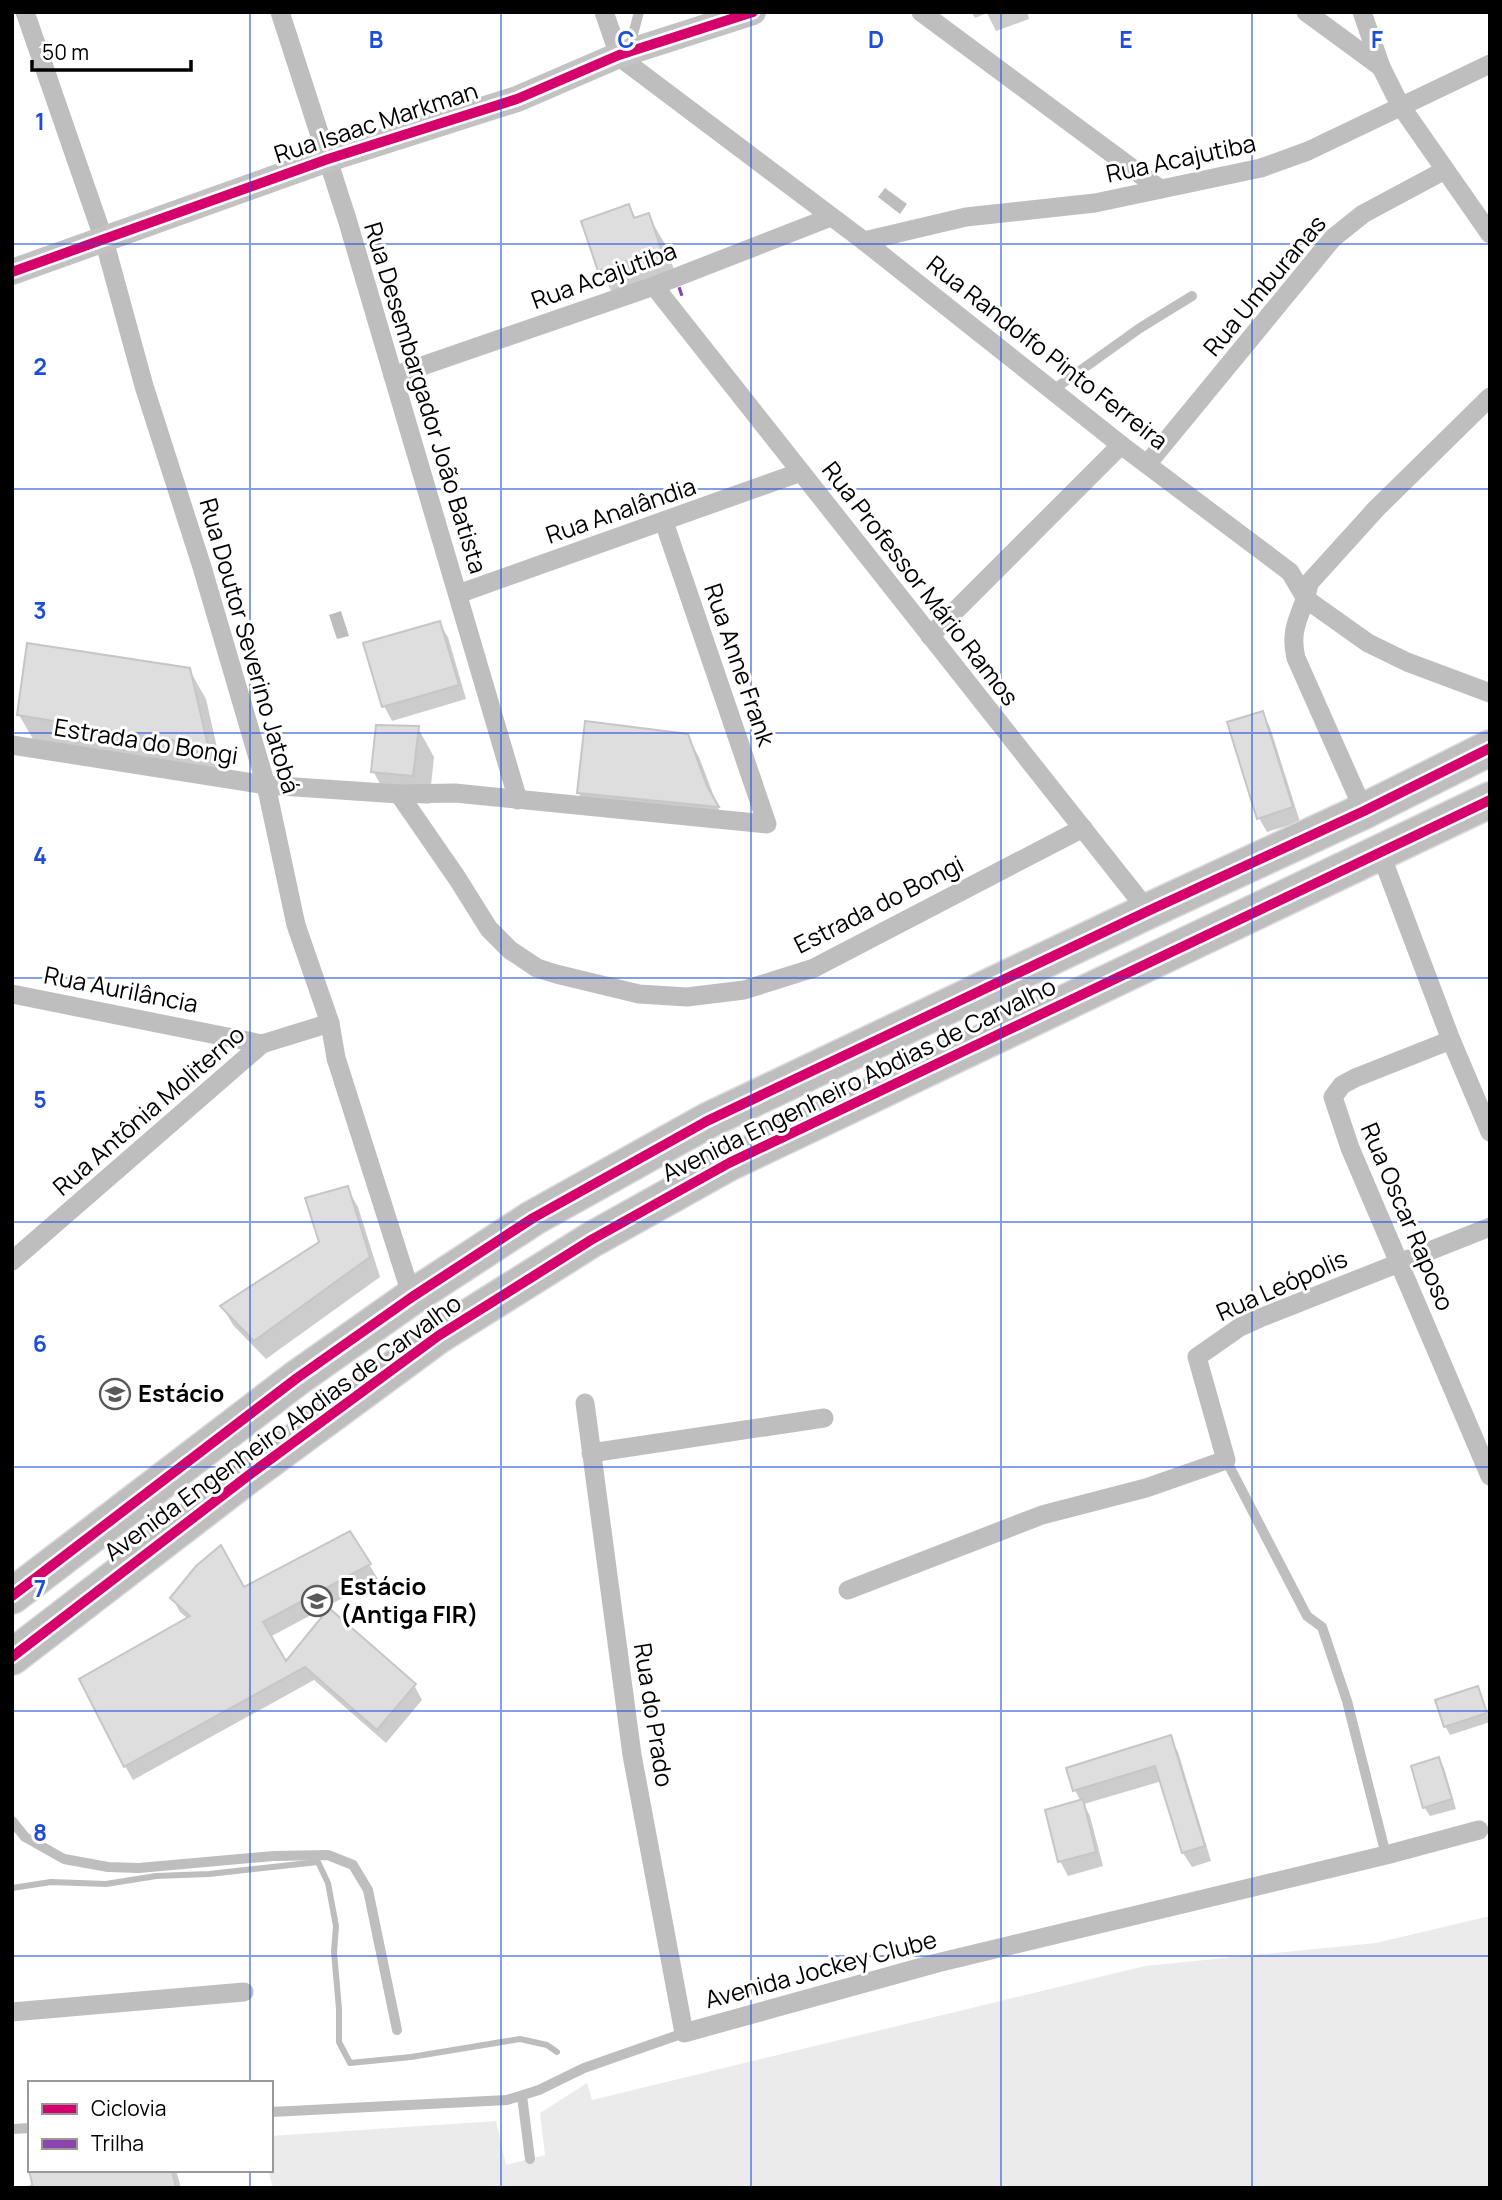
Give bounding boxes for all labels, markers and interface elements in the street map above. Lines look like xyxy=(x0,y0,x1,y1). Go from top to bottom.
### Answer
text: B xyxy=(369,23,383,55)
text: C xyxy=(618,23,635,55)
text: D xyxy=(868,23,884,55)
text: E xyxy=(1119,23,1133,55)
text: F xyxy=(1371,23,1383,55)
scale bar xyxy=(32,28,191,72)
text: 50 m xyxy=(42,38,89,66)
street label: Rua Isaac Markman xyxy=(269,73,482,170)
text: 1 xyxy=(35,105,45,137)
street label: Rua Acajutiba xyxy=(1103,126,1259,190)
street label: Rua Umburanas xyxy=(1195,207,1333,363)
street label: Rua Desembargador João Batista xyxy=(357,218,496,577)
street label: Rua Acajutiba xyxy=(526,233,681,316)
street label: Rua Randolfo Pinto Ferreira xyxy=(920,247,1175,456)
text: 2 xyxy=(33,350,47,382)
street label: Rua Professor Mário Ramos xyxy=(815,454,1027,712)
street label: Rua Analândia xyxy=(541,468,700,551)
street label: Rua Doutor Severino Jatobá xyxy=(192,494,308,797)
street label: Rua Anne Frank xyxy=(697,579,784,751)
text: 3 xyxy=(33,594,47,626)
street label: Estrada do Bongi xyxy=(52,710,241,771)
text: 4 xyxy=(33,839,47,871)
street label: Estrada do Bongi xyxy=(788,847,969,961)
street label: Rua Aurilância xyxy=(41,957,201,1020)
street label: Avenida Engenheiro Abdias de Carvalho xyxy=(656,969,1061,1189)
street label: Rua Antônia Moliterno xyxy=(45,1017,251,1202)
text: 5 xyxy=(33,1083,47,1115)
street label: Rua Oscar Raposo xyxy=(1354,1117,1463,1315)
street label: Rua Leópolis xyxy=(1211,1241,1352,1328)
street label: Avenida Engenheiro Abdias de Carvalho xyxy=(97,1286,467,1568)
text: 6 xyxy=(33,1327,47,1359)
place label: Estácio xyxy=(138,1376,224,1409)
school or university icon: Estácio xyxy=(98,1377,132,1411)
place label: Estácio (Antiga FIR) xyxy=(340,1569,479,1630)
text: 7 xyxy=(34,1572,46,1604)
school or university icon: Estácio (Antiga FIR) xyxy=(300,1584,334,1618)
street label: Rua do Prado xyxy=(627,1640,682,1789)
text: 8 xyxy=(33,1816,47,1848)
street label: Avenida Jockey Clube xyxy=(701,1922,940,2015)
legend xyxy=(28,2081,273,2172)
text: Ciclovia xyxy=(91,2094,166,2122)
text: Trilha xyxy=(91,2129,144,2157)

